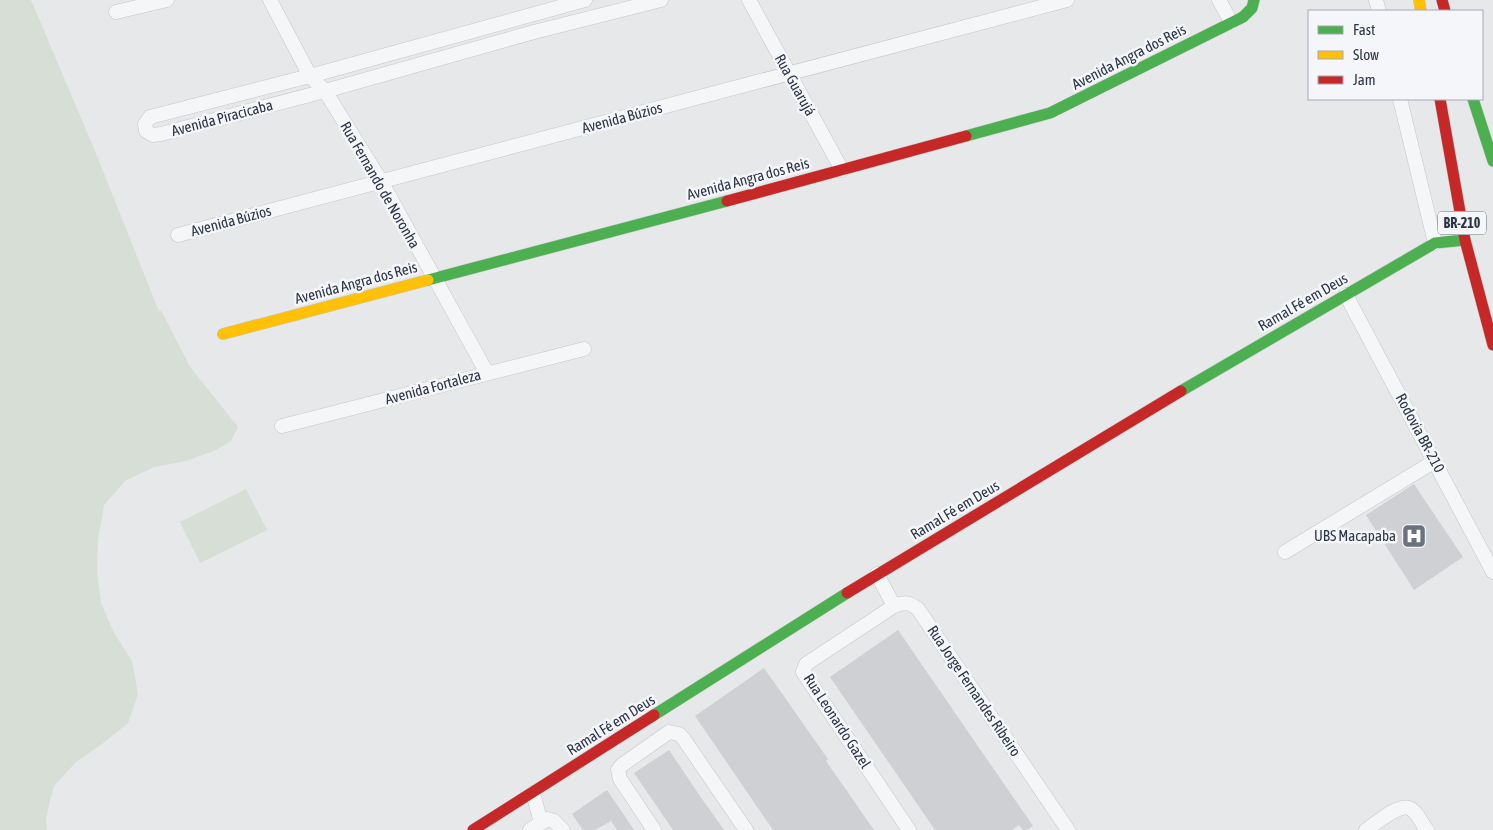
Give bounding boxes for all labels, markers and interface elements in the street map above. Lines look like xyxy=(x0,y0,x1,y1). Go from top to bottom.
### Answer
legend xyxy=(1308,10,1483,100)
street label: Avenida Angra dos Reis xyxy=(1069,20,1189,93)
text: Fast xyxy=(1353,21,1375,38)
text: Slow xyxy=(1353,46,1379,63)
street label: Rua Guarujá xyxy=(772,51,819,119)
text: Jam xyxy=(1353,71,1376,88)
street label: Avenida Piracicaba xyxy=(169,96,274,139)
street label: Avenida Búzios xyxy=(580,99,664,136)
street label: Rua Fernando de Noronha xyxy=(337,118,424,251)
street label: Avenida Angra dos Reis xyxy=(685,154,811,203)
street label: Avenida Búzios xyxy=(189,202,273,239)
road number: BR-210 xyxy=(1438,212,1486,234)
street label: Avenida Angra dos Reis xyxy=(293,258,419,307)
street label: Ramal Fé em Deus xyxy=(1255,269,1350,334)
street label: Avenida Fortaleza xyxy=(383,366,483,407)
street label: Rodovia BR-210 xyxy=(1393,390,1448,475)
street label: Ramal Fé em Deus xyxy=(907,476,1002,543)
hospital icon: UBS Macapaba xyxy=(1401,523,1427,549)
place label: UBS Macapaba xyxy=(1314,527,1396,544)
street label: Rua Jorge Fernandes Ribeiro xyxy=(924,622,1025,759)
street label: Rua Leonardo Gazel xyxy=(801,670,874,771)
street label: Ramal Fé em Deus xyxy=(564,691,658,758)

